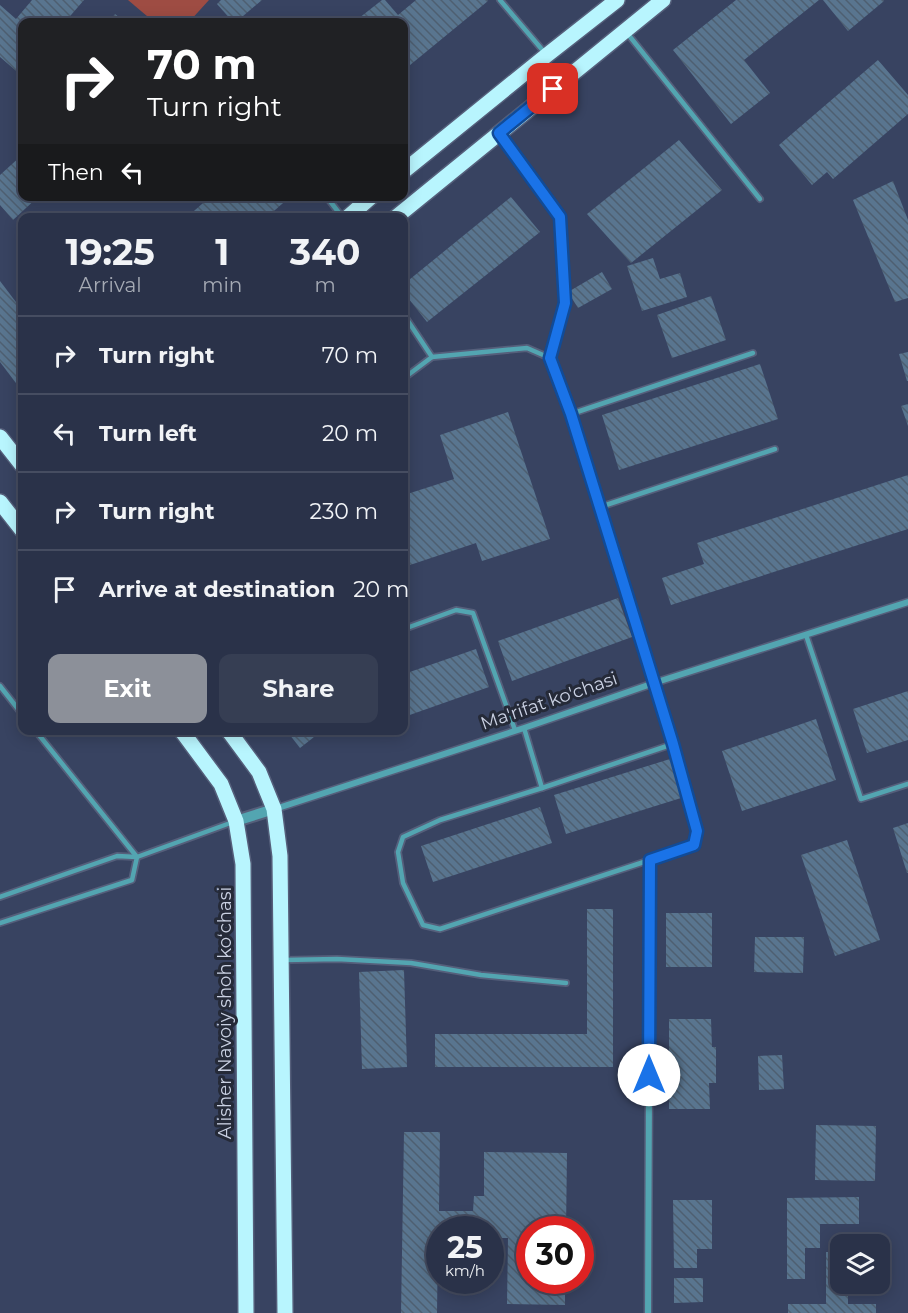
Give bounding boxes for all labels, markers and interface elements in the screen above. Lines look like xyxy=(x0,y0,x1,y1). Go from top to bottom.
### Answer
text: 70 m xyxy=(147,38,257,90)
icon: right xyxy=(48,42,126,120)
pin xyxy=(527,63,578,114)
icon: arrive xyxy=(536,72,569,105)
text: Turn right xyxy=(147,90,282,123)
icon: left xyxy=(116,156,149,189)
text: Then xyxy=(48,159,104,186)
text: 19:25 xyxy=(66,230,155,274)
text: 1 xyxy=(215,230,229,274)
text: 340 xyxy=(290,230,360,274)
text: Arrival xyxy=(79,273,142,297)
text: min xyxy=(202,273,242,297)
text: m xyxy=(315,273,336,297)
icon: right xyxy=(48,339,81,372)
text: Turn right xyxy=(99,342,214,369)
text: 70 m xyxy=(322,342,378,369)
icon: left xyxy=(48,417,81,450)
text: Turn left xyxy=(99,420,197,447)
text: 20 m xyxy=(322,420,378,447)
icon: right xyxy=(48,495,81,528)
text: Turn right xyxy=(99,498,214,525)
text: 230 m xyxy=(309,498,378,525)
icon: arrive xyxy=(48,573,81,606)
text: Arrive at destination xyxy=(99,576,335,603)
text: 20 m xyxy=(353,576,409,603)
button: Exit xyxy=(48,654,207,723)
button: Share xyxy=(219,654,378,723)
street label: Ma'rifat ko'chasi xyxy=(478,667,620,735)
street label: Alisher Navoiy shoh koʻchasi xyxy=(214,887,236,1139)
position arrow xyxy=(617,1043,681,1107)
speed limit sign: 30 xyxy=(516,1216,594,1294)
text: 25 xyxy=(447,1229,483,1266)
map controls xyxy=(830,1234,890,1294)
button: layers xyxy=(830,1234,890,1294)
text: km/h xyxy=(445,1261,485,1280)

